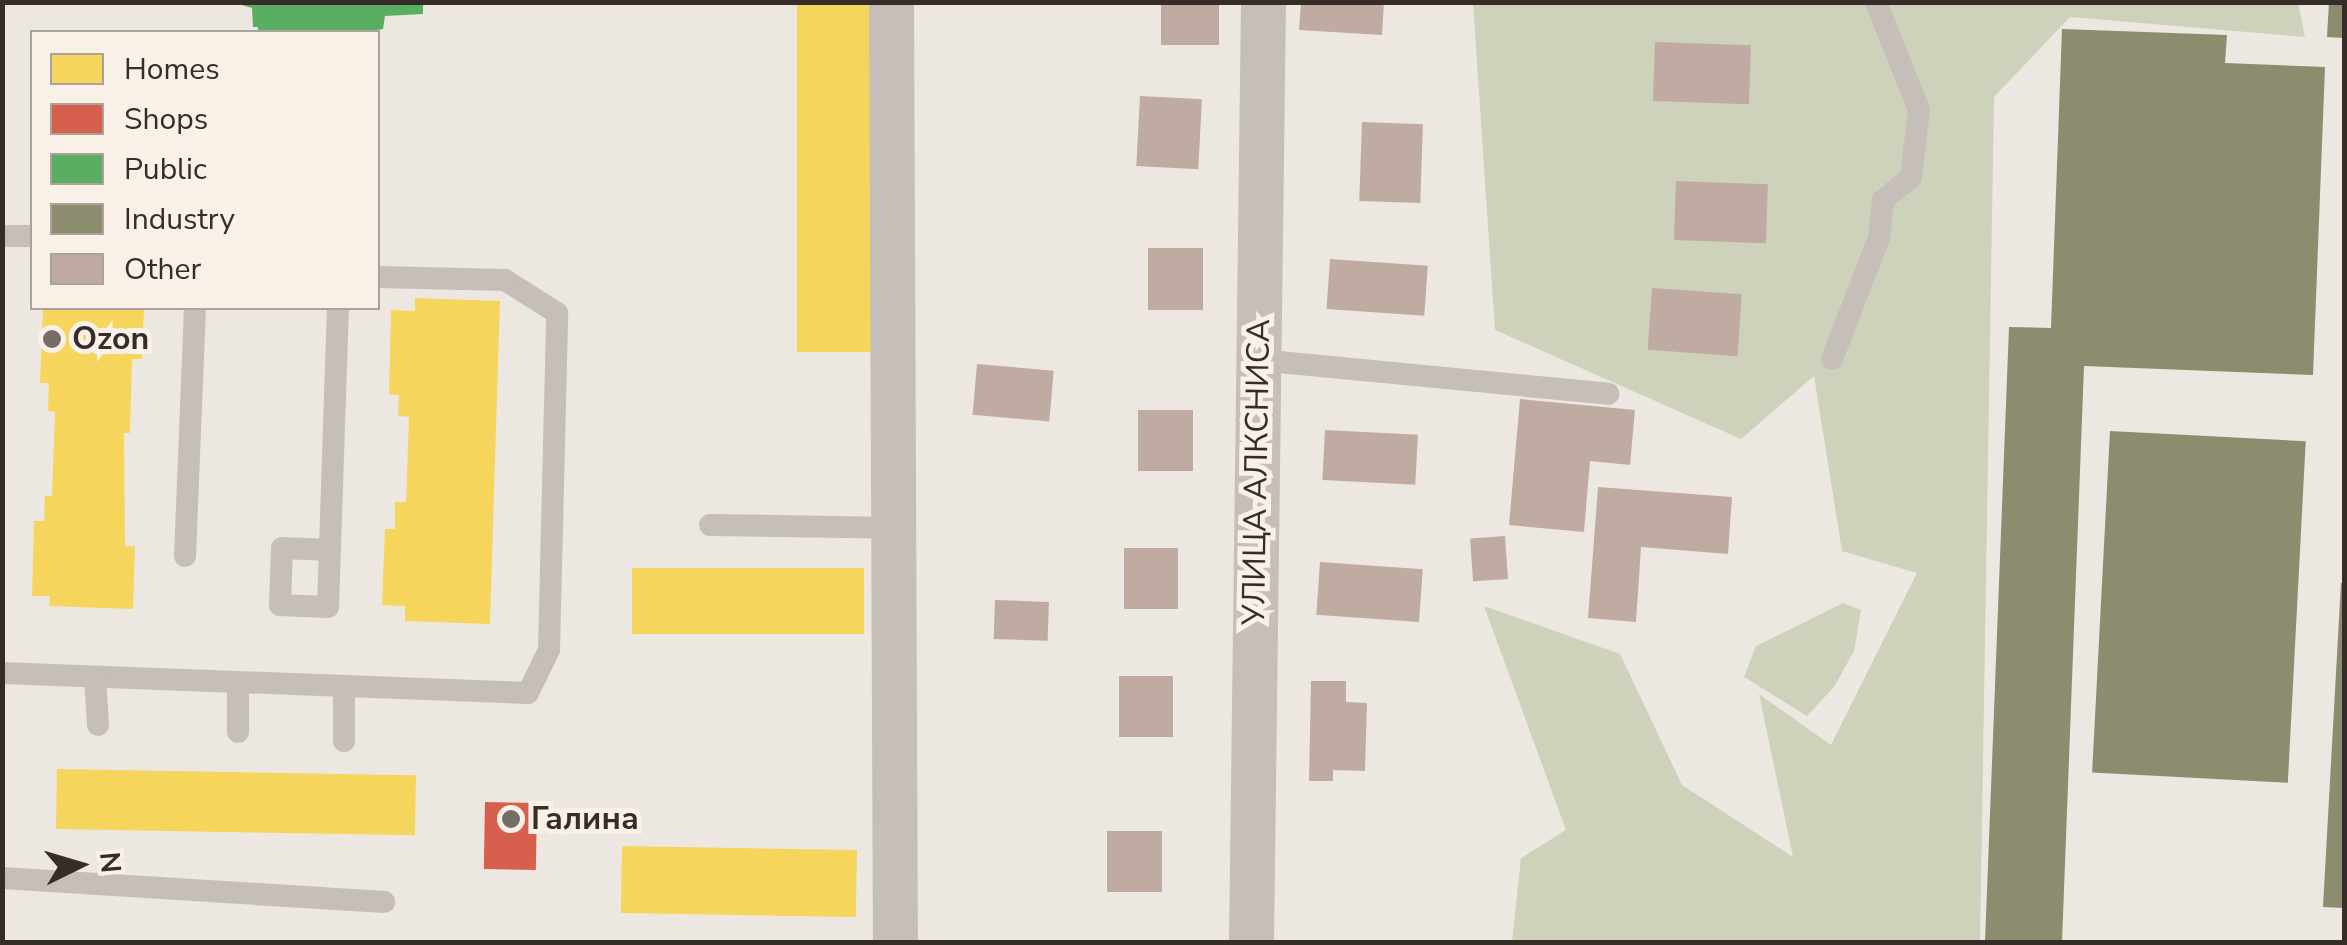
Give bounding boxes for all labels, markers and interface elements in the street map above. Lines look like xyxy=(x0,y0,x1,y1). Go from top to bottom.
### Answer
legend xyxy=(30,30,380,310)
text: Homes xyxy=(124,49,220,90)
text: Shops xyxy=(124,99,208,140)
text: Public xyxy=(124,149,207,190)
text: Industry xyxy=(124,199,235,240)
text: Other xyxy=(124,249,201,290)
street label: УЛИЦА АЛКСНИСА xyxy=(1235,319,1279,625)
place label: Ozon xyxy=(72,320,149,358)
marker: Ozon xyxy=(41,328,63,350)
place label: Галина xyxy=(531,800,639,838)
marker: Галина xyxy=(500,808,522,830)
north arrow xyxy=(30,815,130,915)
text: N xyxy=(90,850,130,874)

